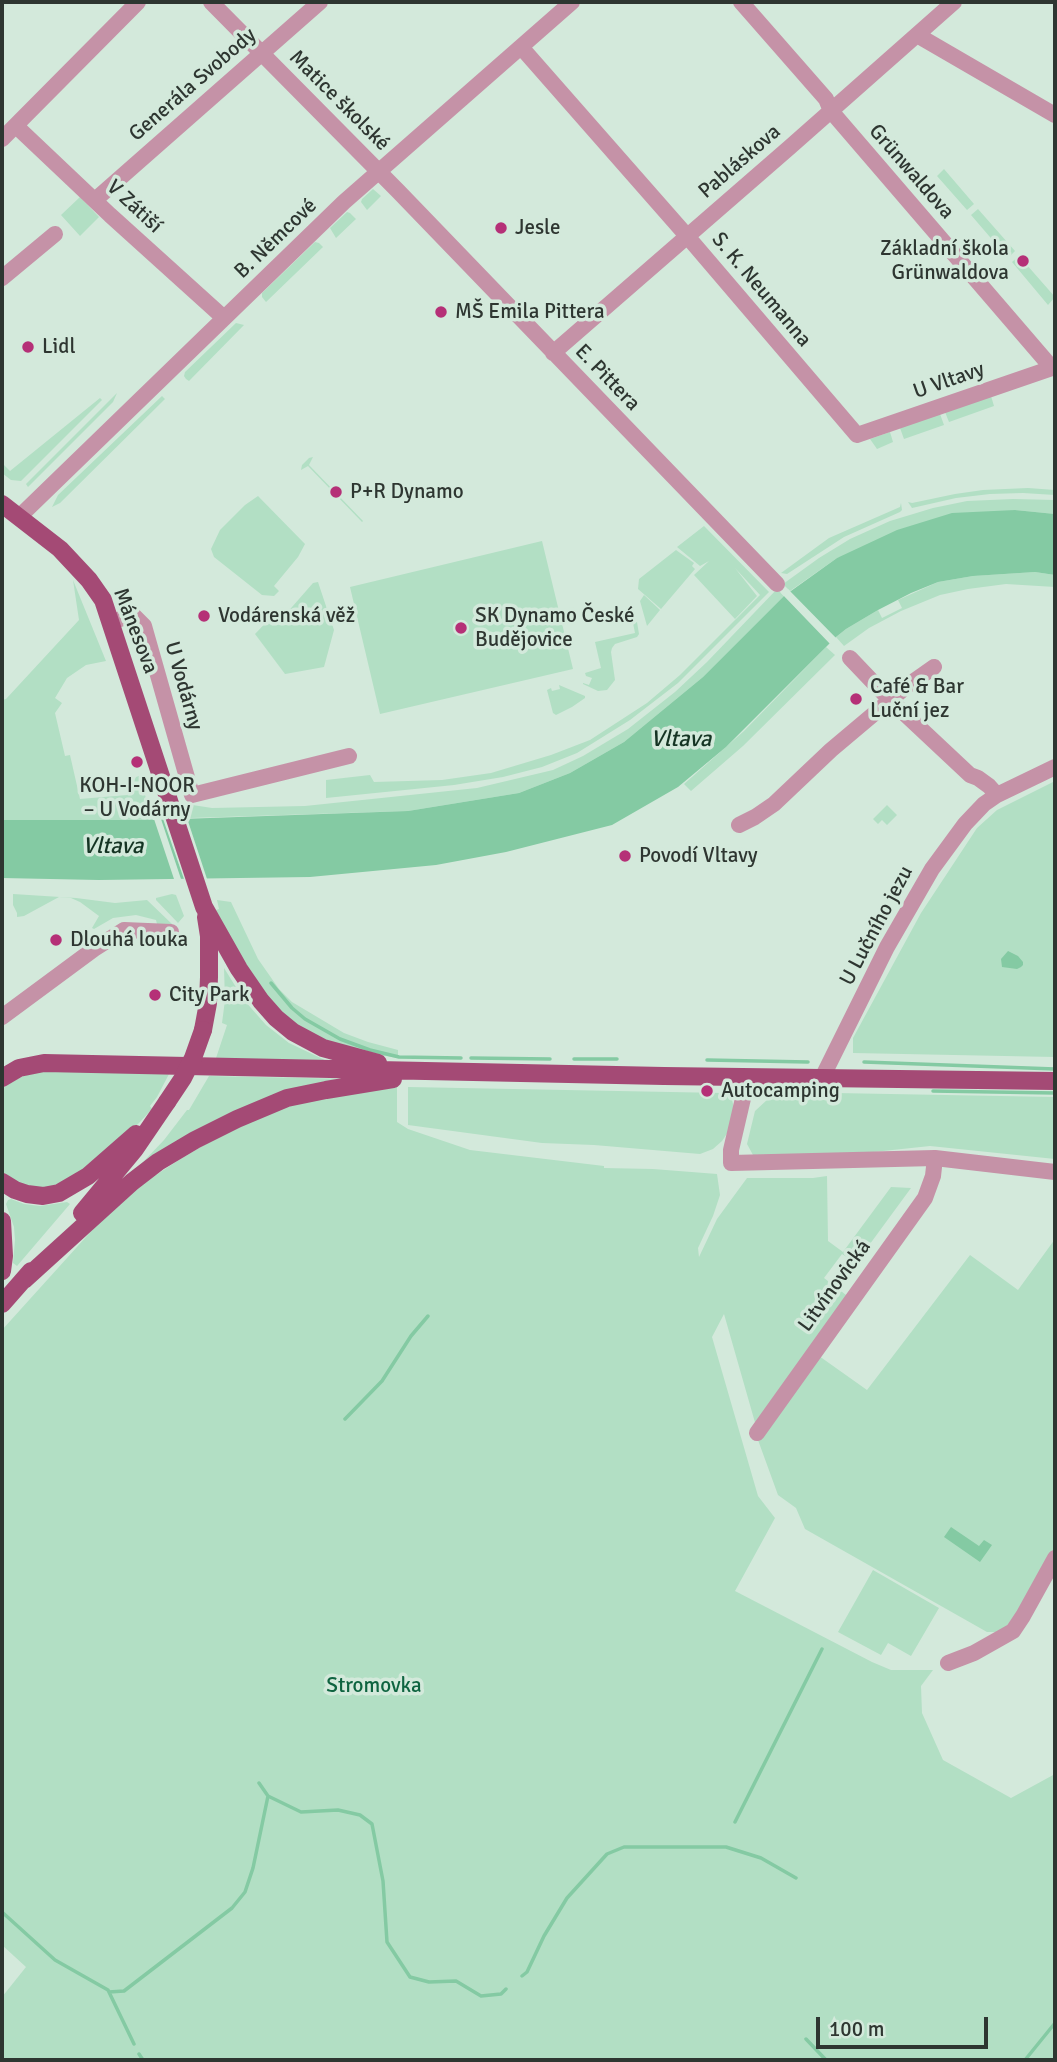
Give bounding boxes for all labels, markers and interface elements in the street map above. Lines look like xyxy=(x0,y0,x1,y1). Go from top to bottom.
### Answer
street label: Generála Svobody xyxy=(124,23,262,147)
street label: Matice školské xyxy=(284,46,394,156)
street label: Grünwaldova xyxy=(863,119,959,225)
street label: Pabláskova xyxy=(694,120,786,204)
street label: V Zátiší xyxy=(101,175,167,239)
street label: B. Němcové xyxy=(230,194,322,284)
place label: Jesle xyxy=(515,215,561,241)
marker: Jesle xyxy=(493,220,509,236)
street label: S. K. Neumanna xyxy=(706,228,816,352)
place label: Základní škola Grünwaldova xyxy=(880,236,1009,286)
marker: Základní škola Grünwaldova xyxy=(1015,253,1031,269)
place label: MŠ Emila Pittera xyxy=(455,299,605,325)
marker: MŠ Emila Pittera xyxy=(433,304,449,320)
place label: Lidl xyxy=(42,334,76,360)
marker: Lidl xyxy=(20,339,36,355)
street label: E. Pittera xyxy=(569,339,645,417)
street label: U Vltavy xyxy=(910,357,988,405)
place label: P+R Dynamo xyxy=(350,479,464,505)
marker: P+R Dynamo xyxy=(328,484,344,500)
street label: Mánesova xyxy=(107,585,163,677)
place label: Vodárenská věž xyxy=(218,603,355,629)
place label: SK Dynamo České Budějovice xyxy=(475,603,634,653)
marker: Vodárenská věž xyxy=(196,608,212,624)
marker: SK Dynamo České Budějovice xyxy=(453,620,469,636)
street label: U Vodárny xyxy=(158,639,208,733)
place label: Café & Bar Luční jez xyxy=(870,674,964,724)
marker: Café & Bar Luční jez xyxy=(848,691,864,707)
water label: Vltava xyxy=(650,726,712,754)
marker: KOH-I-NOOR – U Vodárny xyxy=(129,754,145,770)
place label: KOH-I-NOOR – U Vodárny xyxy=(79,773,195,823)
water label: Vltava xyxy=(82,833,144,861)
place label: Povodí Vltavy xyxy=(639,843,758,869)
marker: Povodí Vltavy xyxy=(617,848,633,864)
street label: U Lučního jezu xyxy=(835,862,919,990)
place label: Dlouhá louka xyxy=(70,927,188,953)
marker: Dlouhá louka xyxy=(48,932,64,948)
place label: City Park xyxy=(169,982,249,1008)
marker: City Park xyxy=(147,987,163,1003)
place label: Autocamping xyxy=(721,1078,840,1104)
marker: Autocamping xyxy=(699,1083,715,1099)
street label: Litvínovická xyxy=(793,1235,877,1337)
park label: Stromovka xyxy=(326,1673,422,1699)
scale bar xyxy=(819,2002,990,2046)
text: 100 m xyxy=(829,2016,884,2042)

